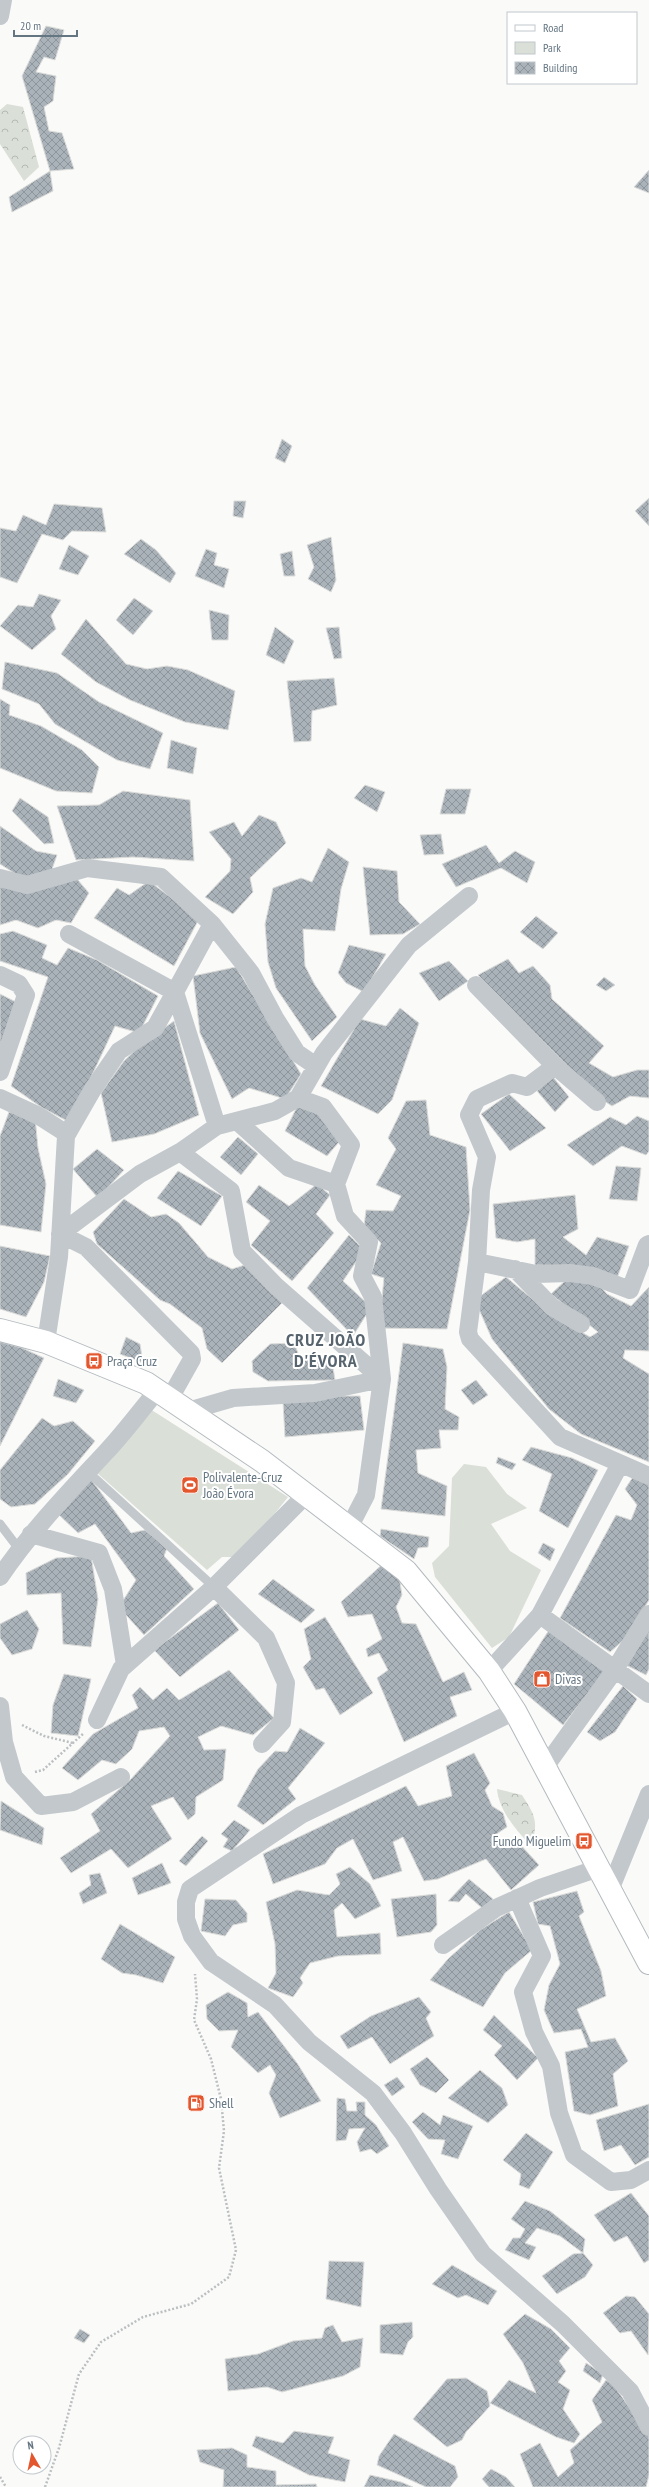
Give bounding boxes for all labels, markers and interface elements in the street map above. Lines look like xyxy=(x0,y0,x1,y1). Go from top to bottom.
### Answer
scale bar xyxy=(14,12,77,38)
legend xyxy=(507,12,637,84)
text: 20 m xyxy=(20,18,41,33)
text: Road xyxy=(543,20,563,35)
text: Park xyxy=(543,40,561,55)
text: Building xyxy=(543,60,578,75)
district label: CRUZ JOÃO D'ÉVORA xyxy=(286,1328,366,1372)
bus stop icon: Praça Cruz xyxy=(84,1351,104,1371)
place label: Praça Cruz xyxy=(107,1352,157,1370)
place label: Polivalente-Cruz João Évora xyxy=(202,1468,282,1502)
sports icon: Polivalente-Cruz João Évora xyxy=(180,1475,200,1495)
shop icon: Divas xyxy=(532,1669,552,1689)
place label: Divas xyxy=(555,1670,581,1688)
bus stop icon: Fundo Miguelim xyxy=(574,1831,594,1851)
place label: Fundo Miguelim xyxy=(493,1832,571,1850)
fuel station icon: Shell xyxy=(186,2093,206,2113)
place label: Shell xyxy=(209,2094,234,2112)
north arrow xyxy=(12,2435,52,2475)
text: N xyxy=(26,2438,35,2453)

